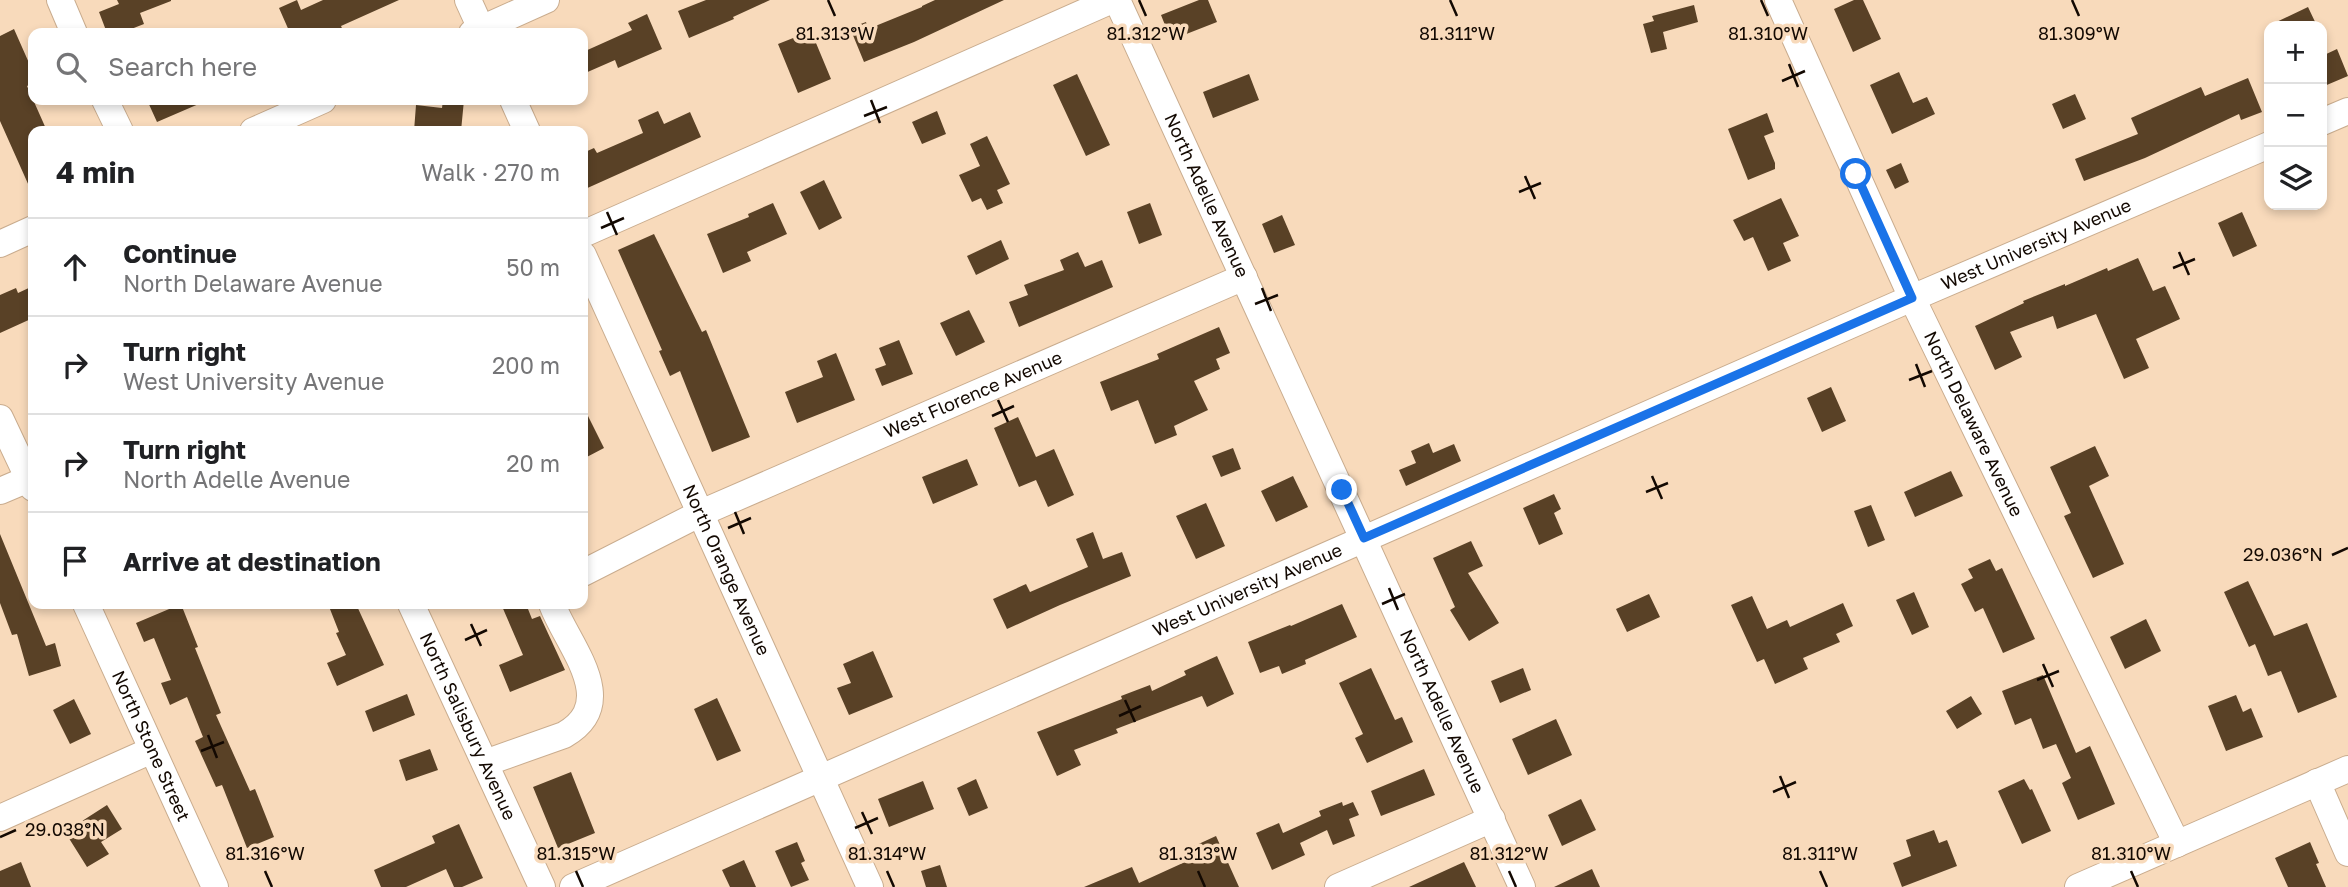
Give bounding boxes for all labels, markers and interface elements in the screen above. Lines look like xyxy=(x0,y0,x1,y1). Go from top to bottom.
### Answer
map controls xyxy=(2264,21,2327,210)
button: + xyxy=(2264,21,2327,84)
text: 81.313°W xyxy=(795,22,875,44)
text: 81.312°W xyxy=(1106,22,1186,44)
text: 81.311°W xyxy=(1419,22,1495,44)
text: 81.310°W xyxy=(1728,22,1808,44)
text: 81.309°W xyxy=(2038,22,2120,44)
search box xyxy=(28,28,588,105)
icon: search xyxy=(52,48,90,86)
text: Search here xyxy=(108,51,257,82)
button: − xyxy=(2264,84,2327,147)
street label: North Adelle Avenue xyxy=(1160,110,1254,281)
button: layers xyxy=(2264,147,2327,210)
text: 4 min xyxy=(56,154,135,190)
text: Walk · 270 m xyxy=(421,158,560,186)
route start xyxy=(1840,158,1871,189)
street label: West University Avenue xyxy=(1937,193,2134,294)
text: Continue xyxy=(123,238,237,269)
icon: ahead xyxy=(56,248,94,286)
text: 50 m xyxy=(506,253,560,281)
text: North Delaware Avenue xyxy=(123,269,383,297)
street label: North Delaware Avenue xyxy=(1920,327,2028,520)
text: Turn right xyxy=(123,336,246,367)
street label: West Florence Avenue xyxy=(880,345,1065,442)
icon: right xyxy=(56,346,94,384)
text: 200 m xyxy=(492,351,560,379)
text: West University Avenue xyxy=(123,367,384,395)
text: Turn right xyxy=(123,434,246,465)
icon: right xyxy=(56,444,94,482)
text: 20 m xyxy=(506,449,560,477)
text: North Adelle Avenue xyxy=(123,465,350,493)
route end xyxy=(1326,474,1357,505)
street label: North Orange Avenue xyxy=(679,481,775,659)
street label: West University Avenue xyxy=(1149,538,1345,641)
icon: arrive xyxy=(56,542,94,580)
text: 29.036°N xyxy=(2243,543,2323,565)
text: Arrive at destination xyxy=(123,546,381,577)
street label: North Adelle Avenue xyxy=(1396,625,1490,796)
street label: North Salisbury Avenue xyxy=(416,629,521,823)
street label: North Stone Street xyxy=(108,667,195,824)
text: 29.038°N xyxy=(25,818,105,840)
text: 81.316°W xyxy=(225,842,305,864)
text: 81.315°W xyxy=(536,842,616,864)
text: 81.314°W xyxy=(848,842,926,864)
text: 81.313°W xyxy=(1158,842,1238,864)
text: 81.312°W xyxy=(1469,842,1549,864)
text: 81.311°W xyxy=(1782,842,1858,864)
text: 81.310°W xyxy=(2091,842,2171,864)

